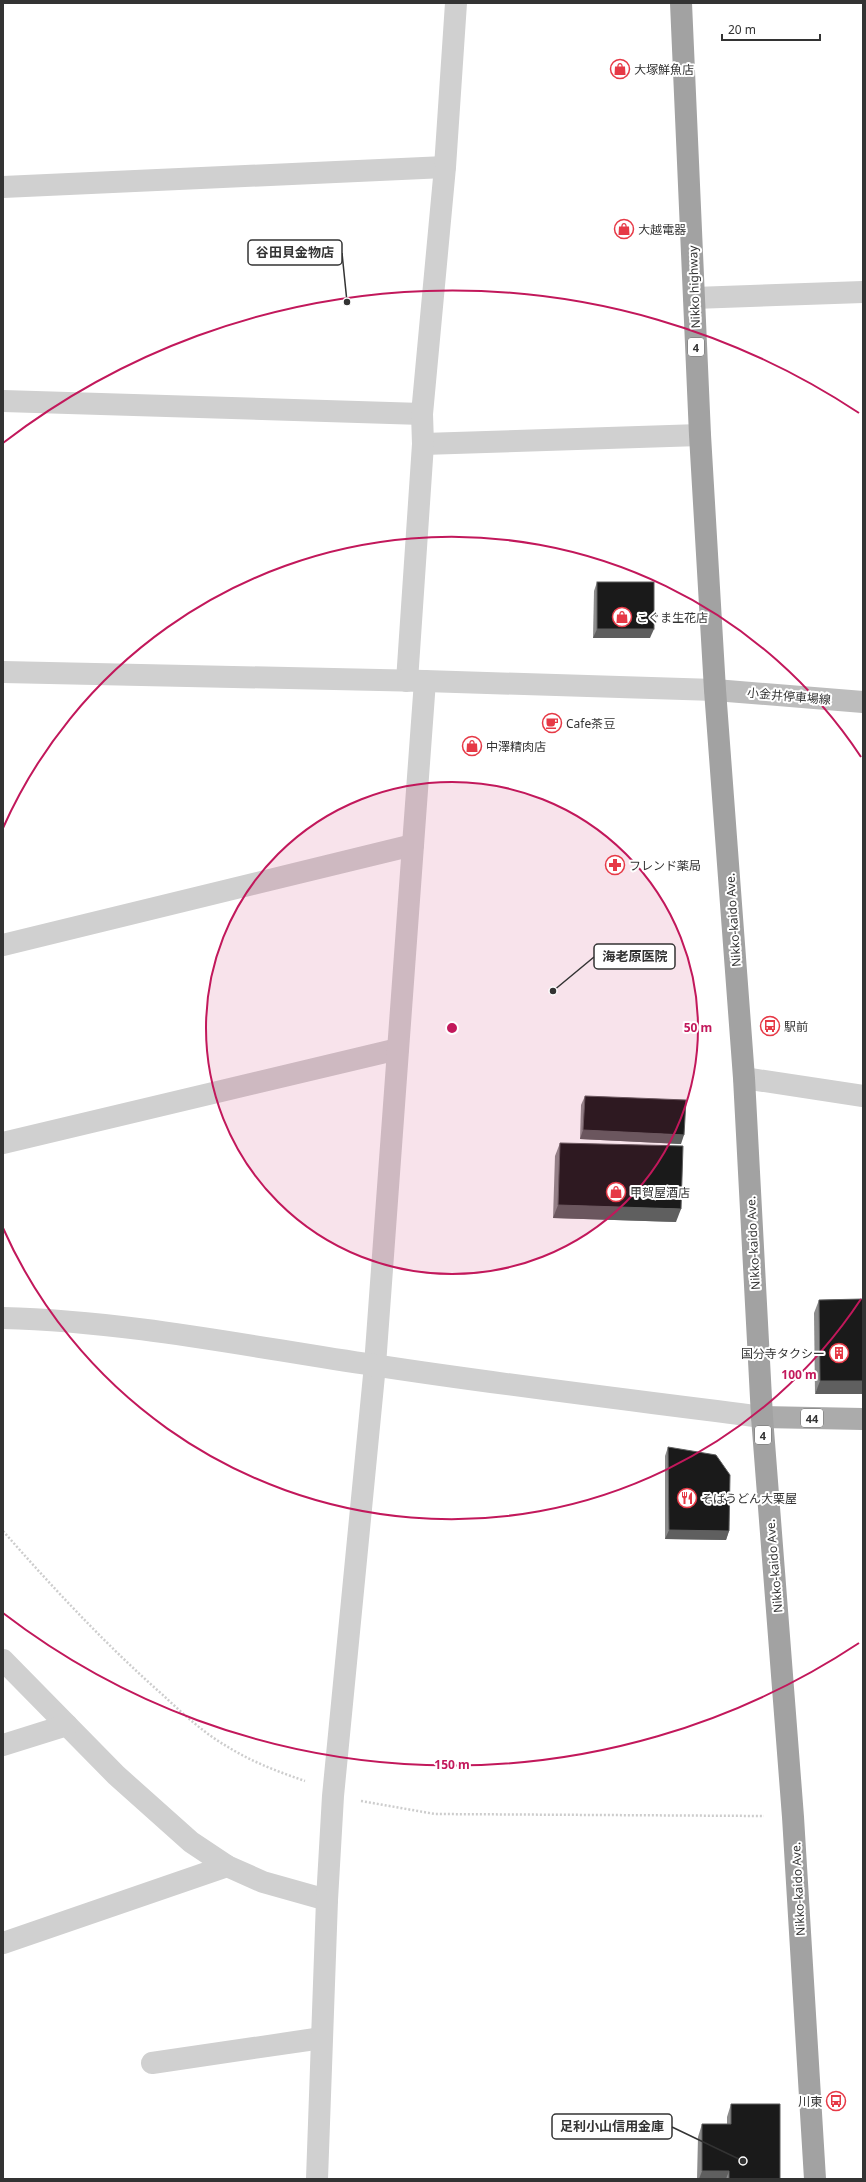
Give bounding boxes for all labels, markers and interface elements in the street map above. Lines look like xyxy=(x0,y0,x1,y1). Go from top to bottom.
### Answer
scale bar xyxy=(722,16,820,42)
text: 20 m xyxy=(728,21,756,38)
shop icon: 大塚鮮魚店 xyxy=(609,58,631,80)
place label: 大塚鮮魚店 xyxy=(634,61,694,78)
shop icon: 大越電器 xyxy=(613,218,635,240)
place label: 大越電器 xyxy=(638,221,686,238)
callout: 谷田貝金物店 xyxy=(248,240,342,265)
text: 谷田貝金物店 xyxy=(256,243,334,261)
street label: Nikko highway xyxy=(684,244,704,329)
road number: 4 xyxy=(688,338,704,356)
shop icon: こぐま生花店 xyxy=(611,606,633,628)
place label: こぐま生花店 xyxy=(636,609,708,626)
street label: 小金井停車場線 xyxy=(746,684,832,708)
cafe icon: Cafe茶豆 xyxy=(541,712,563,734)
place label: Cafe茶豆 xyxy=(566,715,615,732)
shop icon: 中澤精肉店 xyxy=(461,735,483,757)
place label: 中澤精肉店 xyxy=(486,738,546,755)
pharmacy icon: フレンド薬局 xyxy=(604,854,626,876)
place label: フレンド薬局 xyxy=(629,857,701,874)
street label: Nikko-kaido Ave. xyxy=(721,873,745,967)
callout: 海老原医院 xyxy=(594,944,675,969)
text: 海老原医院 xyxy=(602,947,668,965)
bus stop icon: 駅前 xyxy=(759,1015,781,1037)
place label: 駅前 xyxy=(784,1018,808,1035)
text: 50 m xyxy=(684,1019,712,1036)
centre of rings xyxy=(445,1021,459,1035)
shop icon: 甲賀屋酒店 xyxy=(605,1181,627,1203)
place label: 甲賀屋酒店 xyxy=(630,1184,690,1201)
street label: Nikko-kaido Ave. xyxy=(742,1196,764,1290)
building icon: 国分寺タクシー xyxy=(828,1342,850,1364)
place label: 国分寺タクシー xyxy=(741,1345,825,1362)
text: 100 m xyxy=(781,1366,817,1383)
road number: 44 xyxy=(801,1409,823,1427)
road number: 4 xyxy=(755,1426,771,1444)
restaurant icon: そばうどん大栗屋 xyxy=(676,1487,698,1509)
place label: そばうどん大栗屋 xyxy=(701,1490,797,1507)
street label: Nikko-kaido Ave. xyxy=(761,1518,787,1614)
text: 150 m xyxy=(434,1756,470,1773)
street label: Nikko-kaido Ave. xyxy=(787,1842,809,1936)
bus stop icon: 川東 xyxy=(825,2090,847,2112)
place label: 川東 xyxy=(798,2093,822,2110)
callout: 足利小山信用金庫 xyxy=(552,2114,672,2139)
text: 足利小山信用金庫 xyxy=(560,2117,664,2135)

